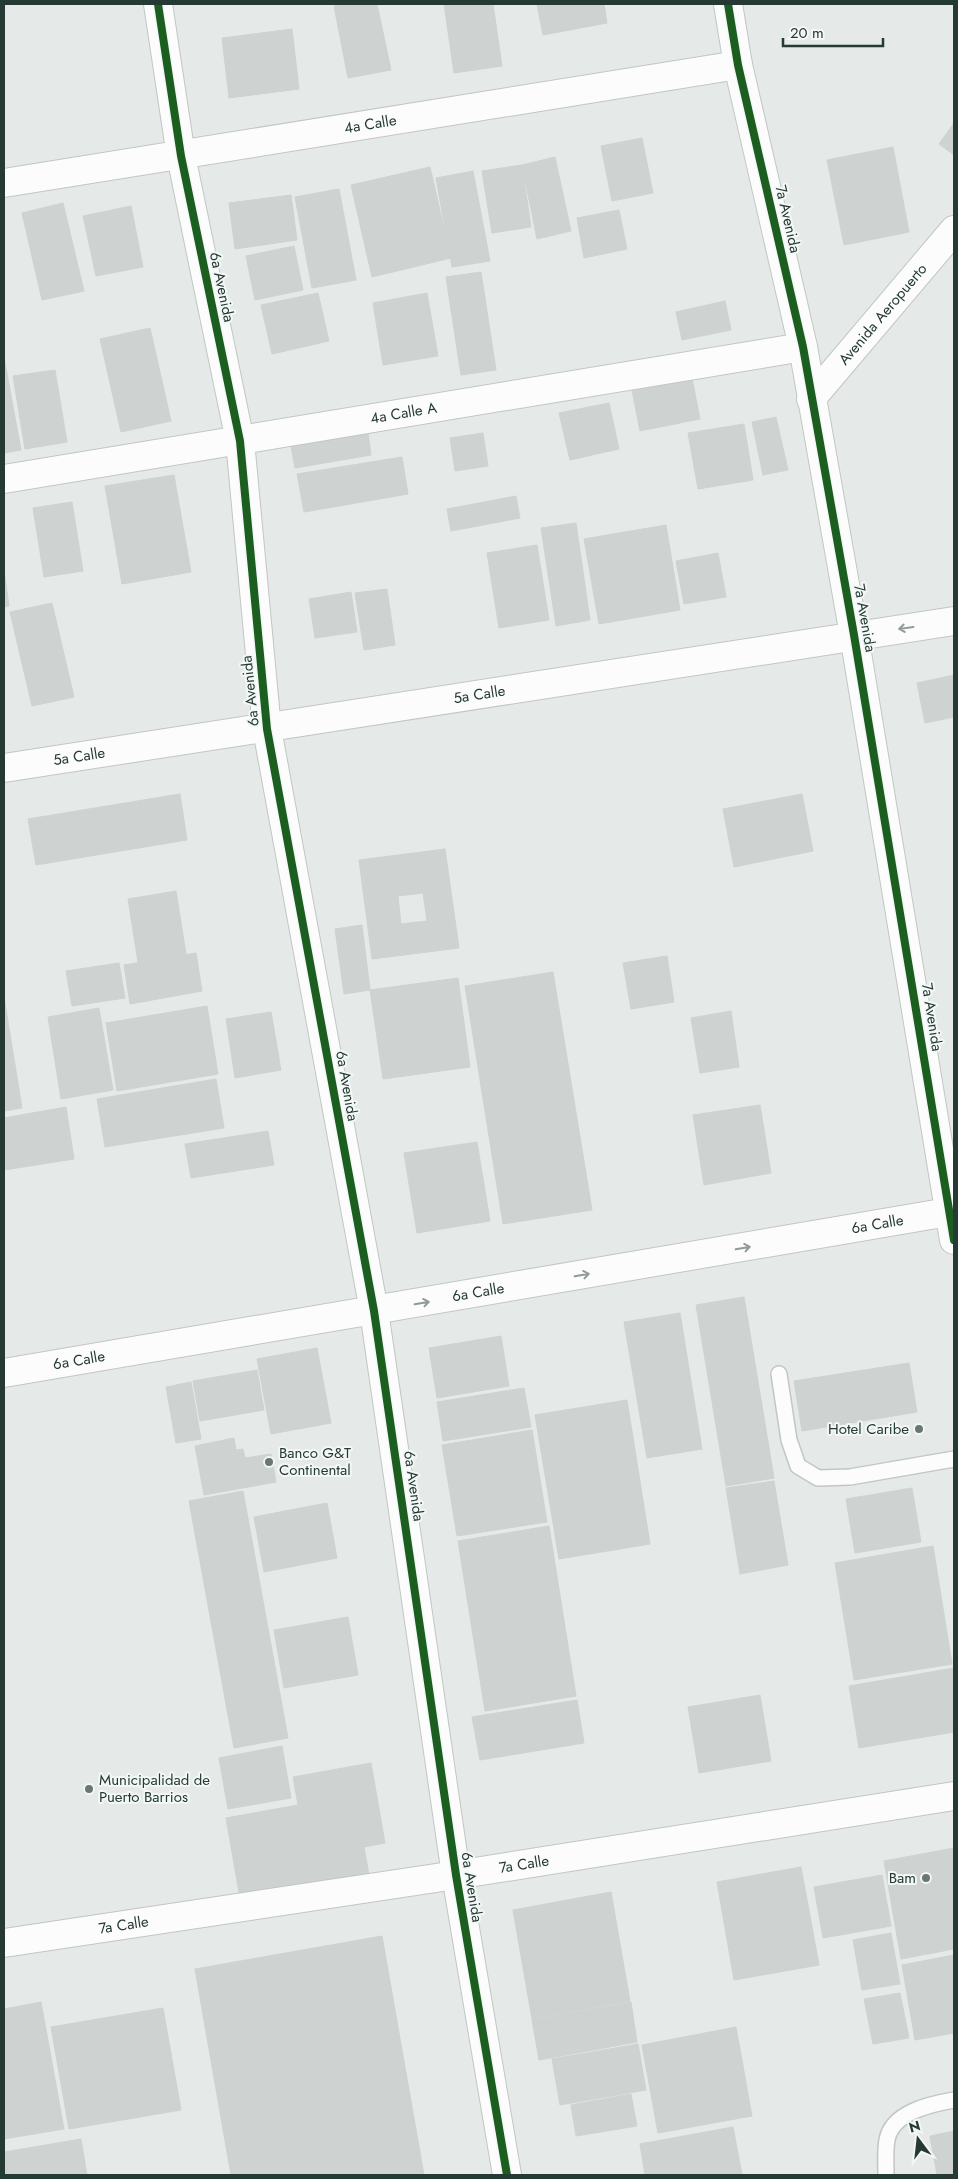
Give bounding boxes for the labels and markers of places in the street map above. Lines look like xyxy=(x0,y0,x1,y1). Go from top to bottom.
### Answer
place label: Hotel Caribe xyxy=(828,1418,909,1440)
marker: Hotel Caribe xyxy=(913,1423,925,1435)
place label: Banco G&T Continental xyxy=(279,1442,351,1481)
marker: Banco G&T Continental xyxy=(263,1456,275,1468)
place label: Municipalidad de Puerto Barrios xyxy=(99,1769,210,1808)
marker: Municipalidad de Puerto Barrios xyxy=(83,1783,95,1795)
place label: Bam xyxy=(889,1867,916,1889)
marker: Bam xyxy=(920,1872,932,1884)

